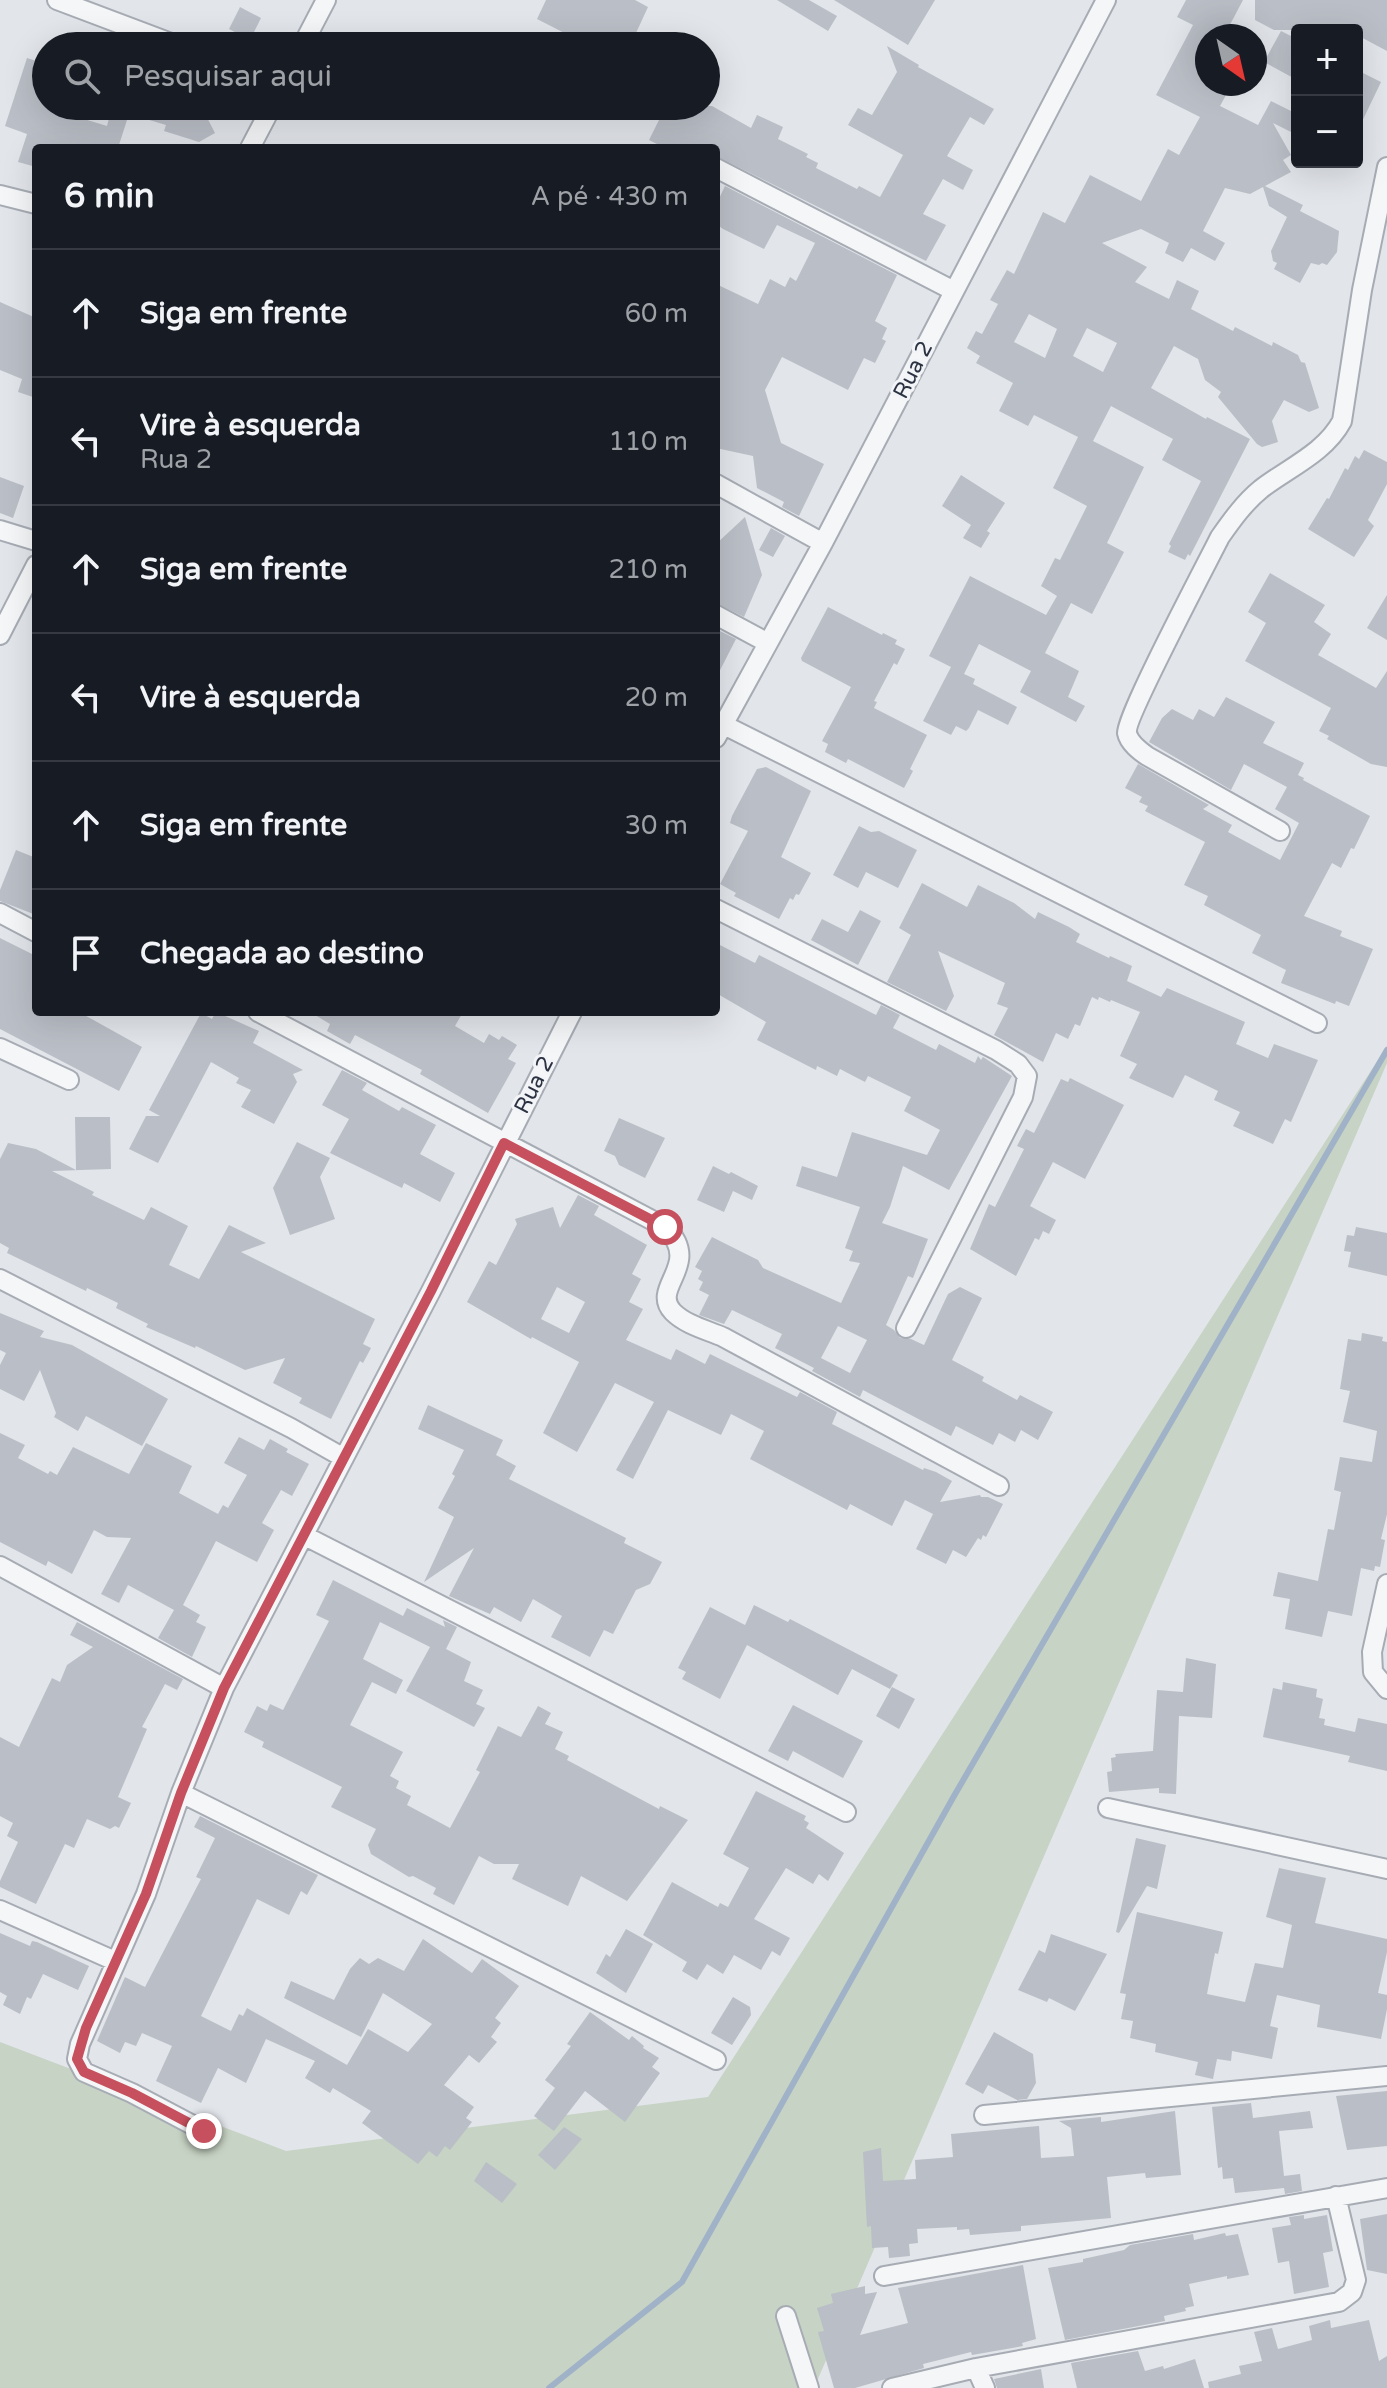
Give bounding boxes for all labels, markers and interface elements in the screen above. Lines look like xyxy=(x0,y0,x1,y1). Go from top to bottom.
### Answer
north arrow xyxy=(1195,24,1267,96)
map controls xyxy=(1291,24,1363,168)
button: + xyxy=(1291,24,1363,96)
search box xyxy=(32,32,720,120)
icon: search xyxy=(60,54,104,98)
text: Pesquisar aqui xyxy=(124,58,332,95)
button: − xyxy=(1291,96,1363,168)
text: 6 min xyxy=(64,176,155,217)
text: A pé · 430 m xyxy=(531,181,688,212)
icon: ahead xyxy=(64,291,108,335)
text: Siga em frente xyxy=(140,295,347,332)
text: 60 m xyxy=(625,298,688,329)
street label: Rua 2 xyxy=(888,337,938,403)
text: Vire à esquerda xyxy=(140,407,361,444)
icon: left xyxy=(64,419,108,463)
text: 110 m xyxy=(608,426,688,457)
text: Rua 2 xyxy=(140,444,212,475)
icon: ahead xyxy=(64,547,108,591)
text: Siga em frente xyxy=(140,551,347,588)
text: 210 m xyxy=(608,554,688,585)
icon: left xyxy=(64,675,108,719)
text: Vire à esquerda xyxy=(140,679,361,716)
text: 20 m xyxy=(625,682,688,713)
icon: ahead xyxy=(64,803,108,847)
text: Siga em frente xyxy=(140,807,347,844)
text: 30 m xyxy=(625,810,688,841)
icon: arrive xyxy=(64,931,108,975)
text: Chegada ao destino xyxy=(140,935,424,972)
street label: Rua 2 xyxy=(509,1052,559,1118)
route start xyxy=(647,1209,683,1245)
route end xyxy=(186,2113,222,2149)

